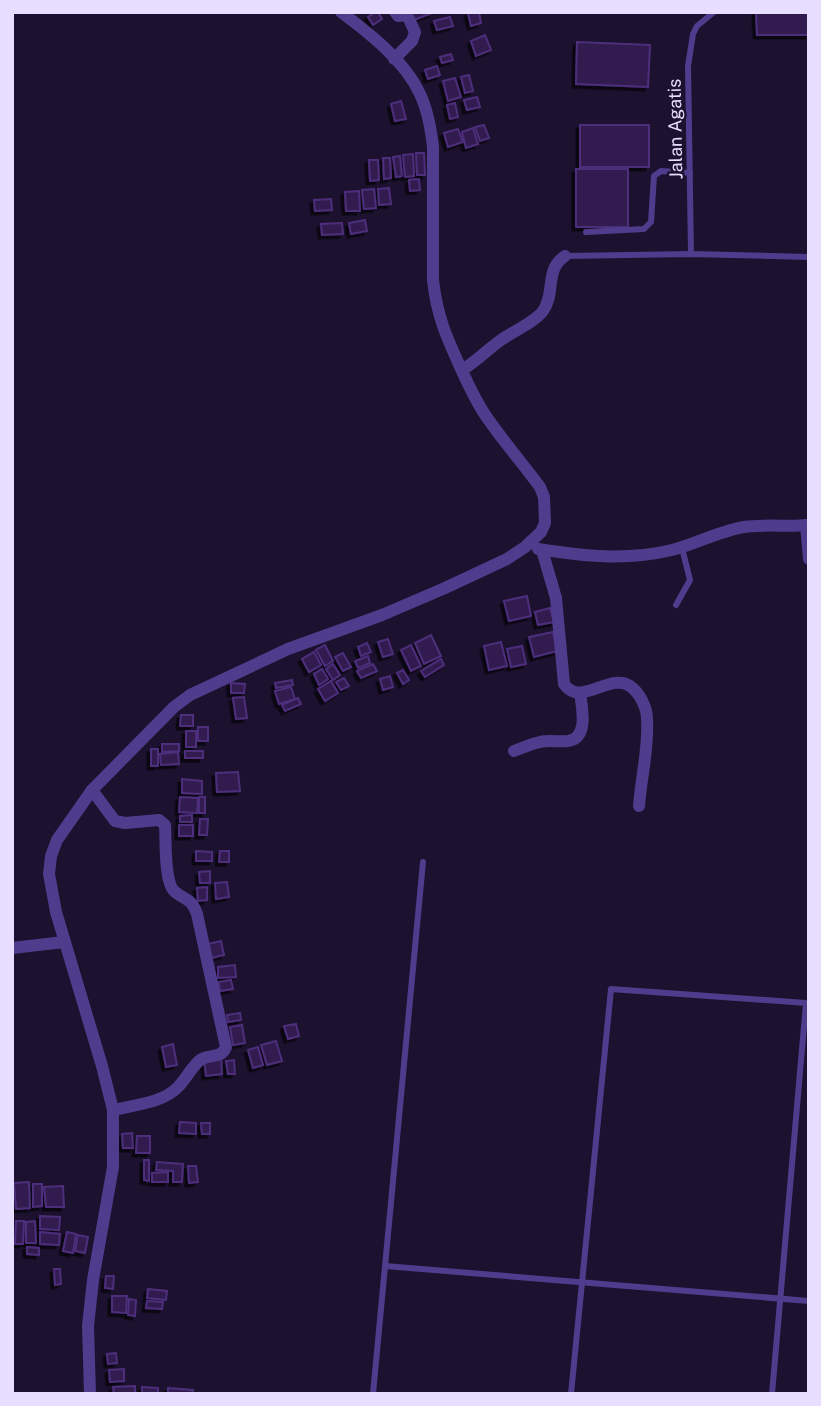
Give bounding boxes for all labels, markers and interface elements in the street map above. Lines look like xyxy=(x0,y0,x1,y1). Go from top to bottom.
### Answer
street label: Jalan Agatis xyxy=(664,79,686,179)

